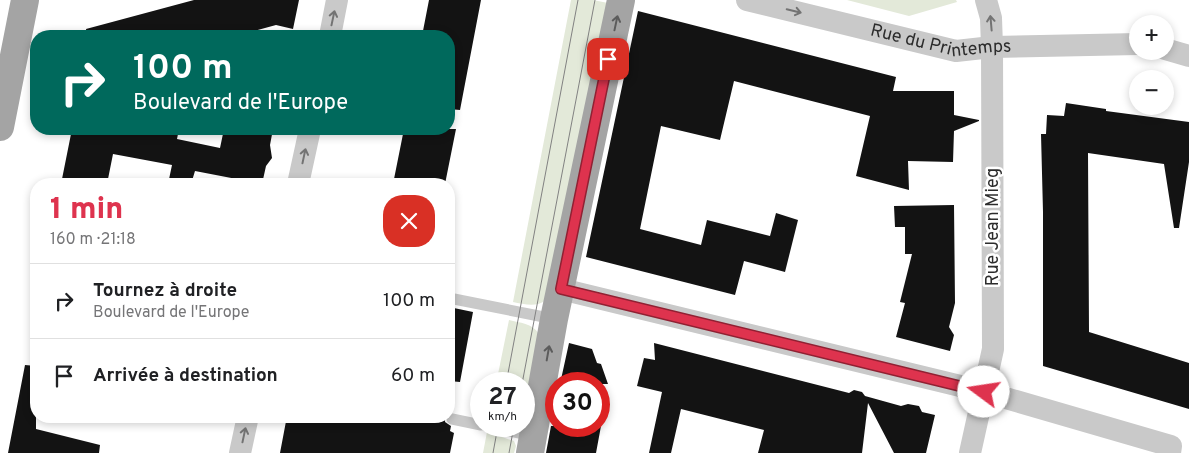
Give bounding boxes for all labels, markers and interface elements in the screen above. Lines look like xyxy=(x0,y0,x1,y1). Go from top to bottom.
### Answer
one-way arrow xyxy=(786,7,802,17)
one-way arrow xyxy=(329,11,339,27)
one-way arrow xyxy=(612,15,621,31)
map controls xyxy=(1129,15,1174,115)
button: + xyxy=(1129,15,1174,60)
one-way arrow xyxy=(986,16,995,32)
street label: Rue du Printemps xyxy=(868,19,1012,63)
pin xyxy=(587,38,629,80)
icon: arrive xyxy=(594,45,622,73)
text: 100 m xyxy=(133,47,233,91)
icon: right xyxy=(50,50,115,115)
button: − xyxy=(1129,70,1174,115)
text: Boulevard de l'Europe xyxy=(133,90,348,117)
one-way arrow xyxy=(300,149,309,165)
street label: Rue Jean Mieg xyxy=(982,168,1005,286)
text: 1 min xyxy=(50,192,123,229)
button: close xyxy=(383,195,435,247)
text: 160 m · 21:18 xyxy=(50,230,136,250)
text: Tournez à droite xyxy=(93,279,237,303)
icon: right xyxy=(50,287,78,315)
text: 100 m xyxy=(383,289,435,313)
text: Boulevard de l'Europe xyxy=(93,303,249,323)
one-way arrow xyxy=(543,346,553,362)
icon: arrive xyxy=(50,362,78,390)
text: Arrivée à destination xyxy=(93,364,278,388)
text: 60 m xyxy=(391,364,435,388)
position arrow xyxy=(957,365,1009,417)
speed limit sign: 30 xyxy=(545,372,610,437)
text: 27 xyxy=(488,382,517,414)
text: km/h xyxy=(488,409,517,425)
one-way arrow xyxy=(240,427,249,443)

